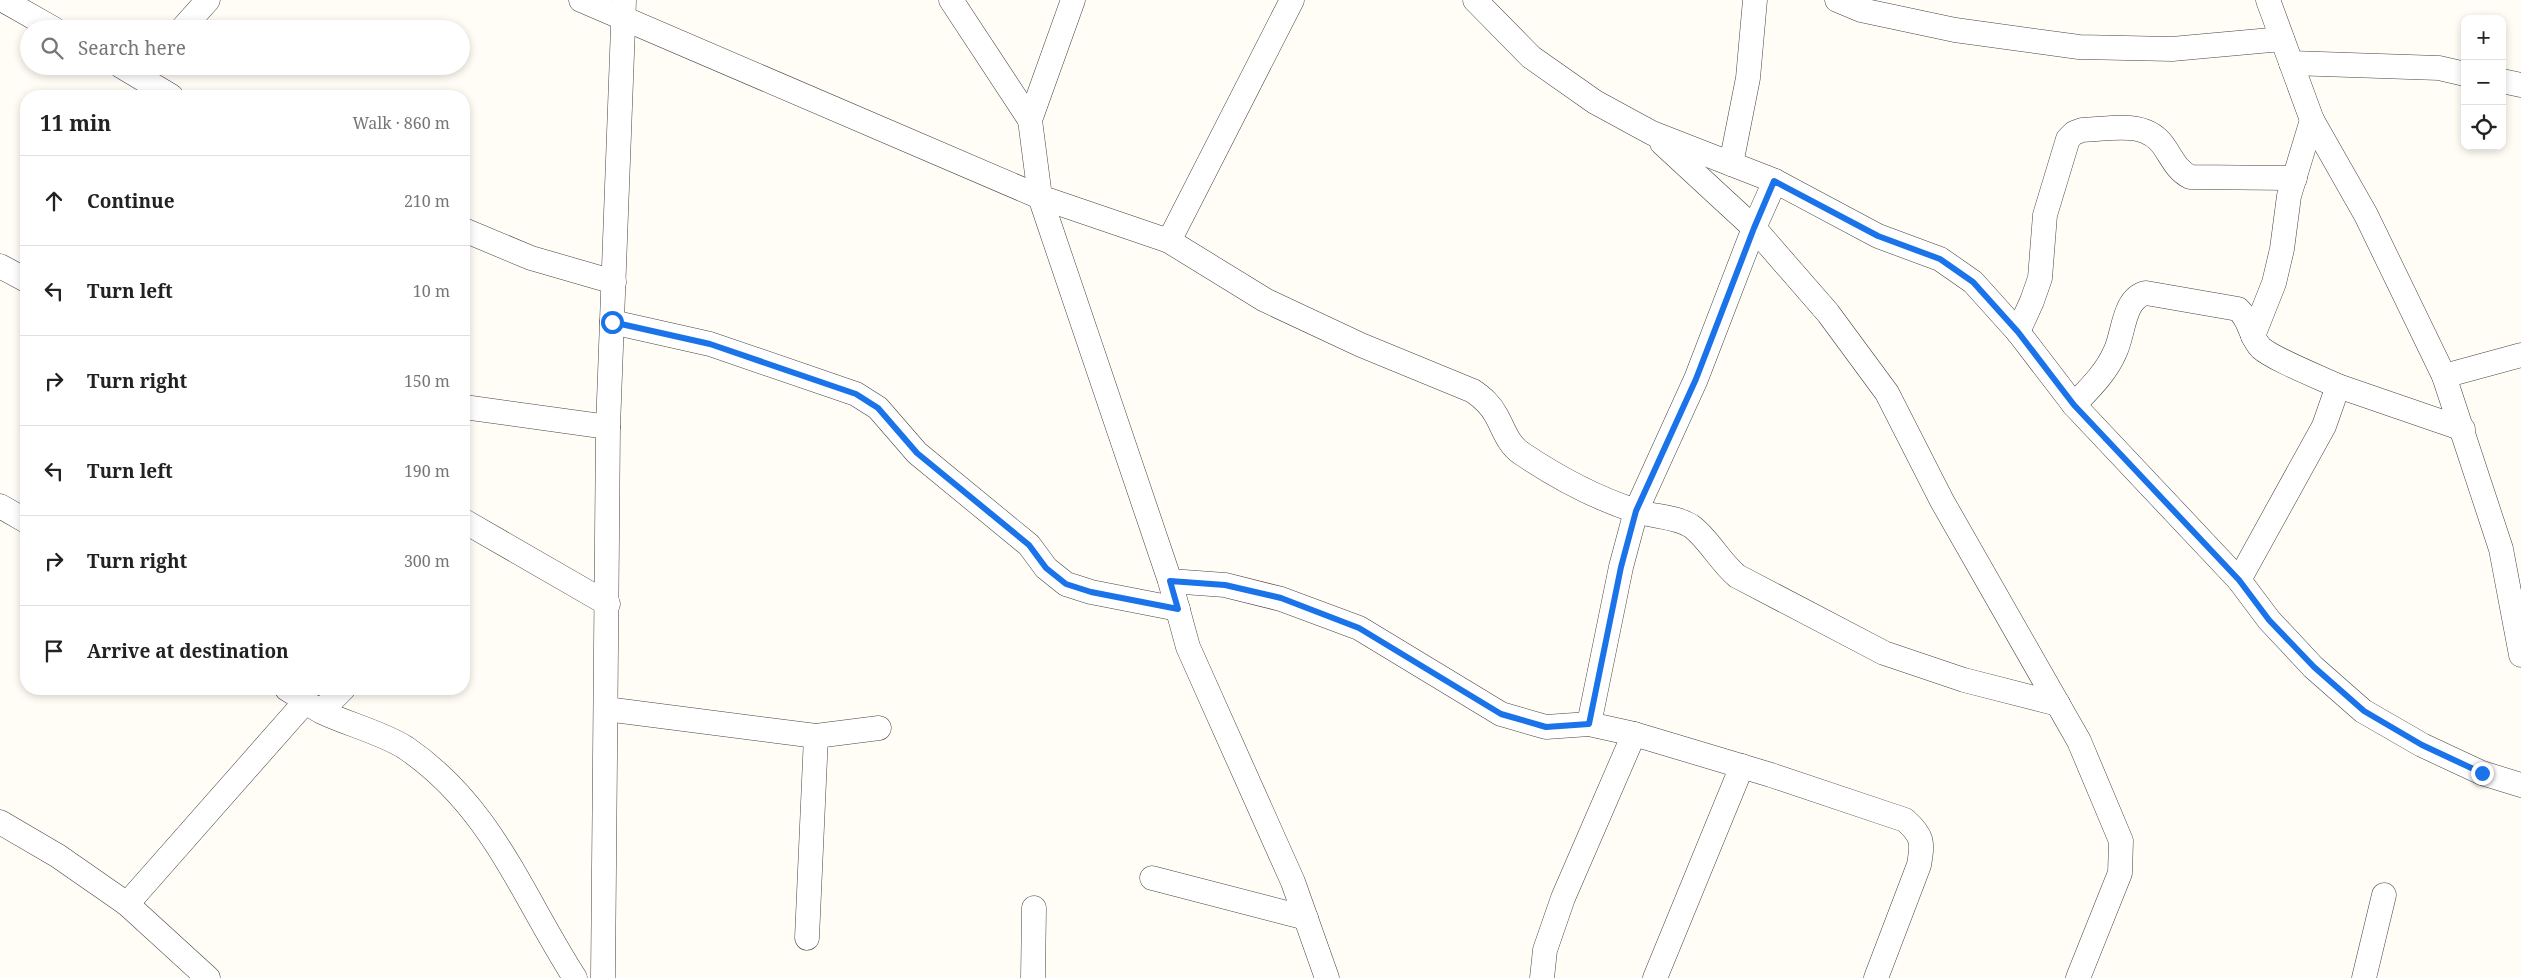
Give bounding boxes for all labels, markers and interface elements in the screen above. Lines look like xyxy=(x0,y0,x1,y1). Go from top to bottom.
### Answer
map controls xyxy=(2461,15,2506,150)
button: + xyxy=(2461,15,2506,60)
search box xyxy=(20,20,470,75)
icon: search xyxy=(38,34,66,62)
text: Search here xyxy=(78,35,186,61)
button: − xyxy=(2461,60,2506,105)
button: locate xyxy=(2461,105,2506,150)
text: 11 min xyxy=(40,109,111,137)
text: Walk · 860 m xyxy=(353,112,450,134)
icon: ahead xyxy=(40,187,68,215)
text: Continue xyxy=(87,188,175,214)
text: 210 m xyxy=(404,190,450,212)
icon: left xyxy=(40,277,68,305)
text: Turn left xyxy=(87,278,173,304)
text: 10 m xyxy=(413,280,450,302)
route start xyxy=(601,311,624,334)
icon: right xyxy=(40,367,68,395)
text: Turn right xyxy=(87,368,187,394)
text: 150 m xyxy=(404,370,450,392)
icon: left xyxy=(40,457,68,485)
text: Turn left xyxy=(87,458,173,484)
text: 190 m xyxy=(404,460,450,482)
icon: right xyxy=(40,547,68,575)
text: Turn right xyxy=(87,548,187,574)
text: 300 m xyxy=(404,550,450,572)
icon: arrive xyxy=(40,637,68,665)
text: Arrive at destination xyxy=(87,638,289,664)
route end xyxy=(2471,762,2494,785)

